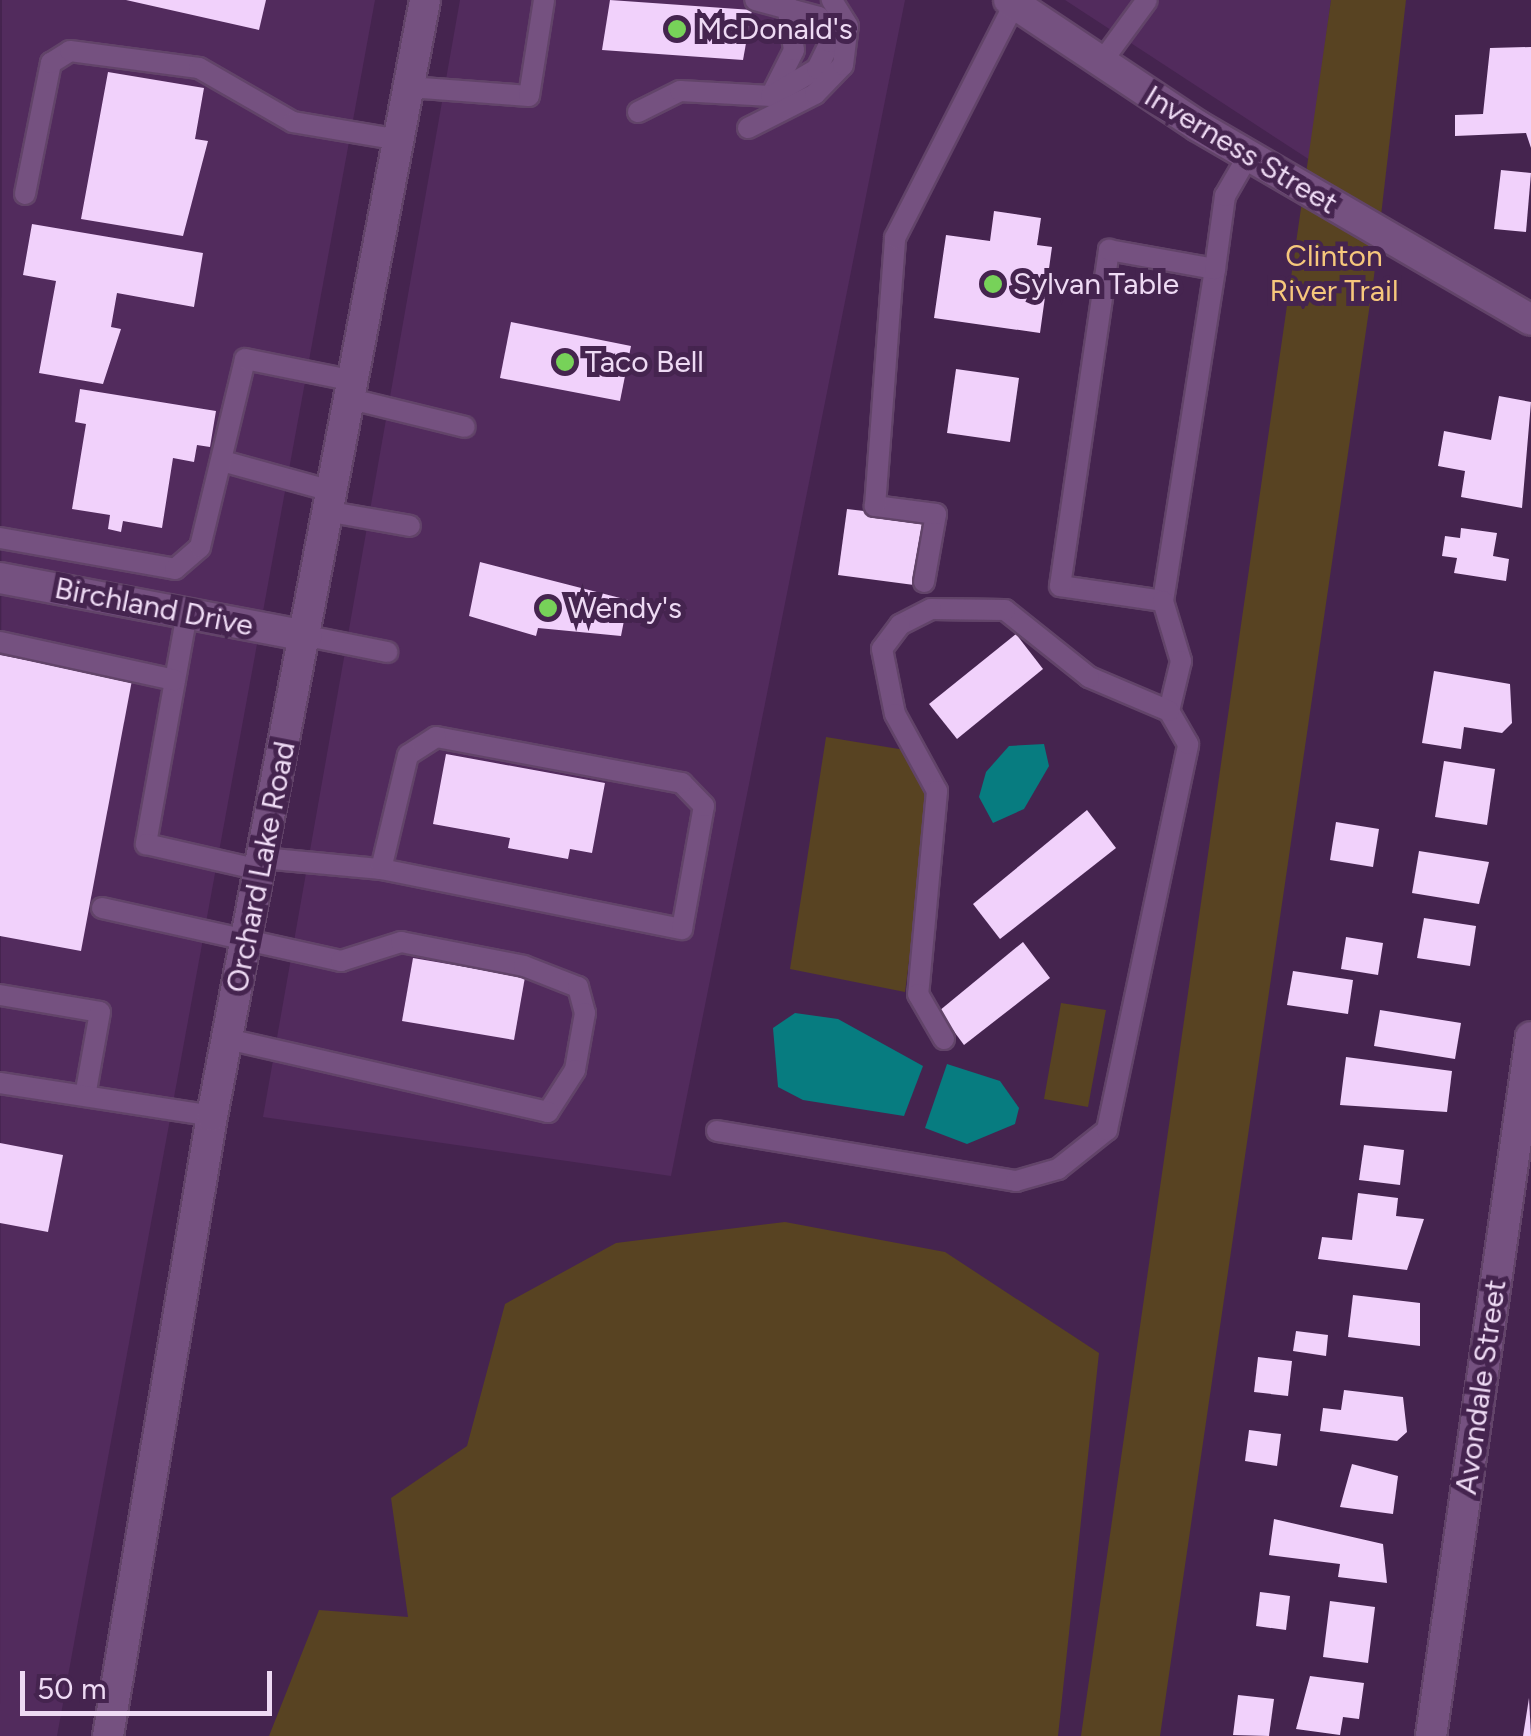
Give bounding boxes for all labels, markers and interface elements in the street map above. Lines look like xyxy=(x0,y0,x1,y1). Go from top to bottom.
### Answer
place label: McDonald's xyxy=(697,11,853,47)
marker: McDonald's xyxy=(666,18,688,40)
street label: Inverness Street xyxy=(1138,78,1344,222)
park label: Clinton River Trail xyxy=(1269,238,1399,308)
place label: Sylvan Table xyxy=(1013,266,1179,302)
marker: Sylvan Table xyxy=(982,273,1004,295)
place label: Taco Bell xyxy=(585,344,704,380)
marker: Taco Bell xyxy=(554,351,576,373)
street label: Birchland Drive xyxy=(52,570,256,644)
place label: Wendy's xyxy=(568,590,682,626)
marker: Wendy's xyxy=(537,597,559,619)
street label: Orchard Lake Road xyxy=(219,739,303,995)
street label: Avondale Street xyxy=(1448,1277,1514,1497)
scale bar xyxy=(25,1651,278,1713)
text: 50 m xyxy=(37,1670,106,1707)

